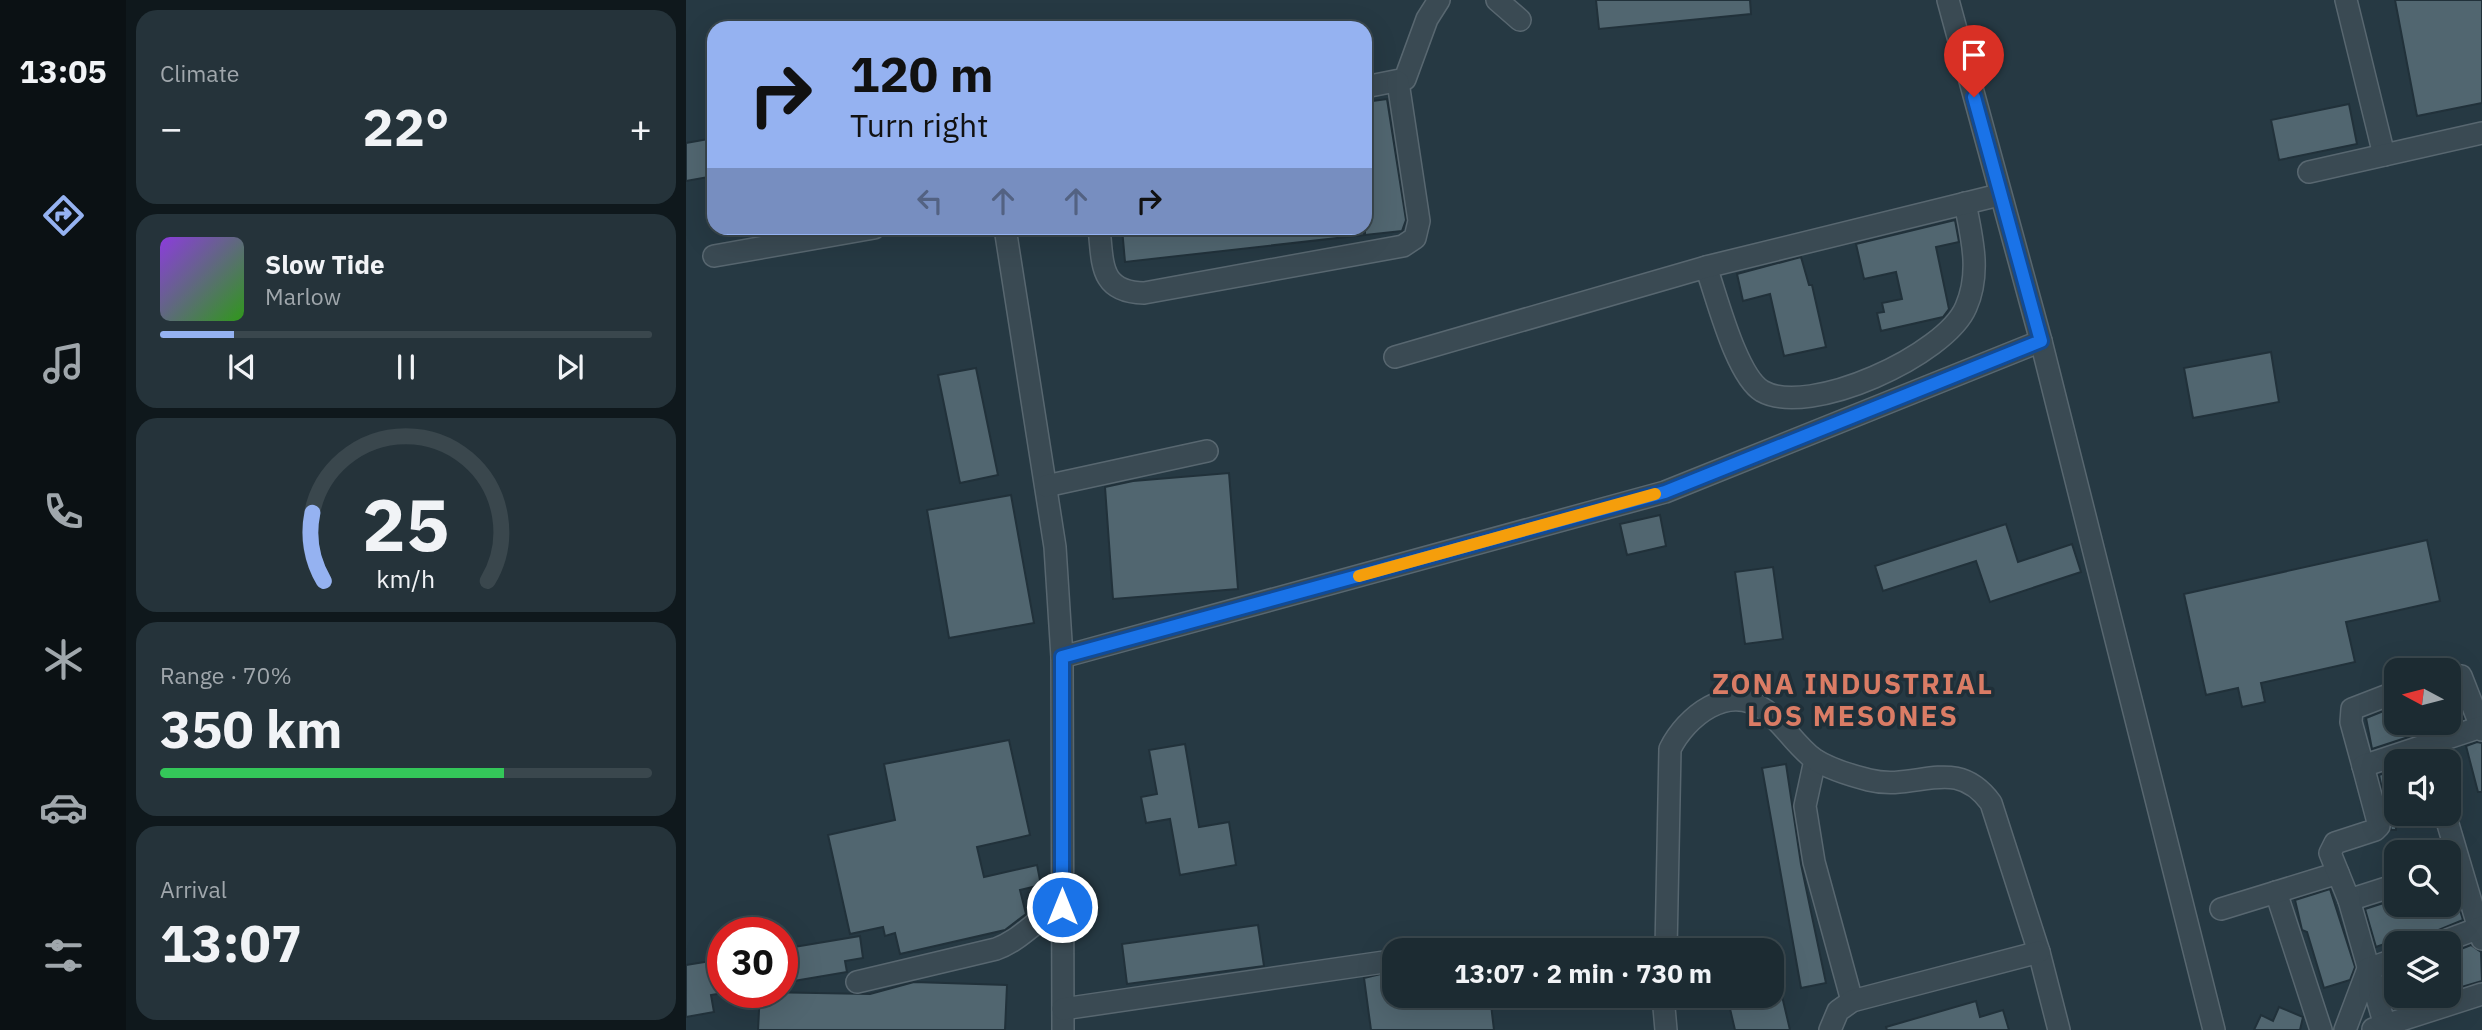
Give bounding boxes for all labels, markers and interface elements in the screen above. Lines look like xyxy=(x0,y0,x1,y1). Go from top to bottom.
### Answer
pin xyxy=(1944,25,2004,97)
icon: arrive xyxy=(1955,36,1993,74)
text: 120 m xyxy=(850,42,994,105)
icon: right xyxy=(735,49,826,140)
text: 13:05 xyxy=(19,50,107,92)
text: Climate xyxy=(160,58,239,88)
text: 22° xyxy=(363,93,449,160)
text: − xyxy=(160,103,183,152)
text: + xyxy=(629,103,652,152)
text: Turn right xyxy=(850,104,988,146)
icon: left xyxy=(911,182,949,220)
icon: ahead xyxy=(984,182,1022,220)
icon: ahead xyxy=(1057,182,1095,220)
icon: right xyxy=(1130,182,1168,220)
icon: directions xyxy=(39,191,88,240)
text: Slow Tide xyxy=(265,247,385,281)
text: Marlow xyxy=(265,281,341,311)
icon: music xyxy=(39,339,88,388)
icon: previous xyxy=(223,348,261,386)
icon: pause xyxy=(387,348,425,386)
icon: next xyxy=(551,348,589,386)
text: 25 xyxy=(362,476,450,571)
icon: phone xyxy=(39,487,88,536)
text: km/h xyxy=(377,562,435,595)
icon: climate xyxy=(39,635,88,684)
north arrow xyxy=(2384,658,2460,735)
map controls xyxy=(2384,658,2461,1008)
text: Range · 70% xyxy=(160,660,292,690)
district label: ZONA INDUSTRIAL LOS MESONES xyxy=(1712,665,1994,734)
text: 350 km xyxy=(160,695,342,762)
button: sound xyxy=(2384,749,2461,826)
icon: car xyxy=(39,783,88,832)
button: search xyxy=(2384,840,2461,917)
position arrow xyxy=(1025,870,1099,944)
text: Arrival xyxy=(160,874,227,904)
text: 13:07 xyxy=(160,909,302,976)
speed limit sign: 30 xyxy=(707,917,798,1008)
icon: filters xyxy=(39,931,88,980)
button: layers xyxy=(2384,931,2461,1008)
text: 13:07 · 2 min · 730 m xyxy=(1454,956,1712,990)

